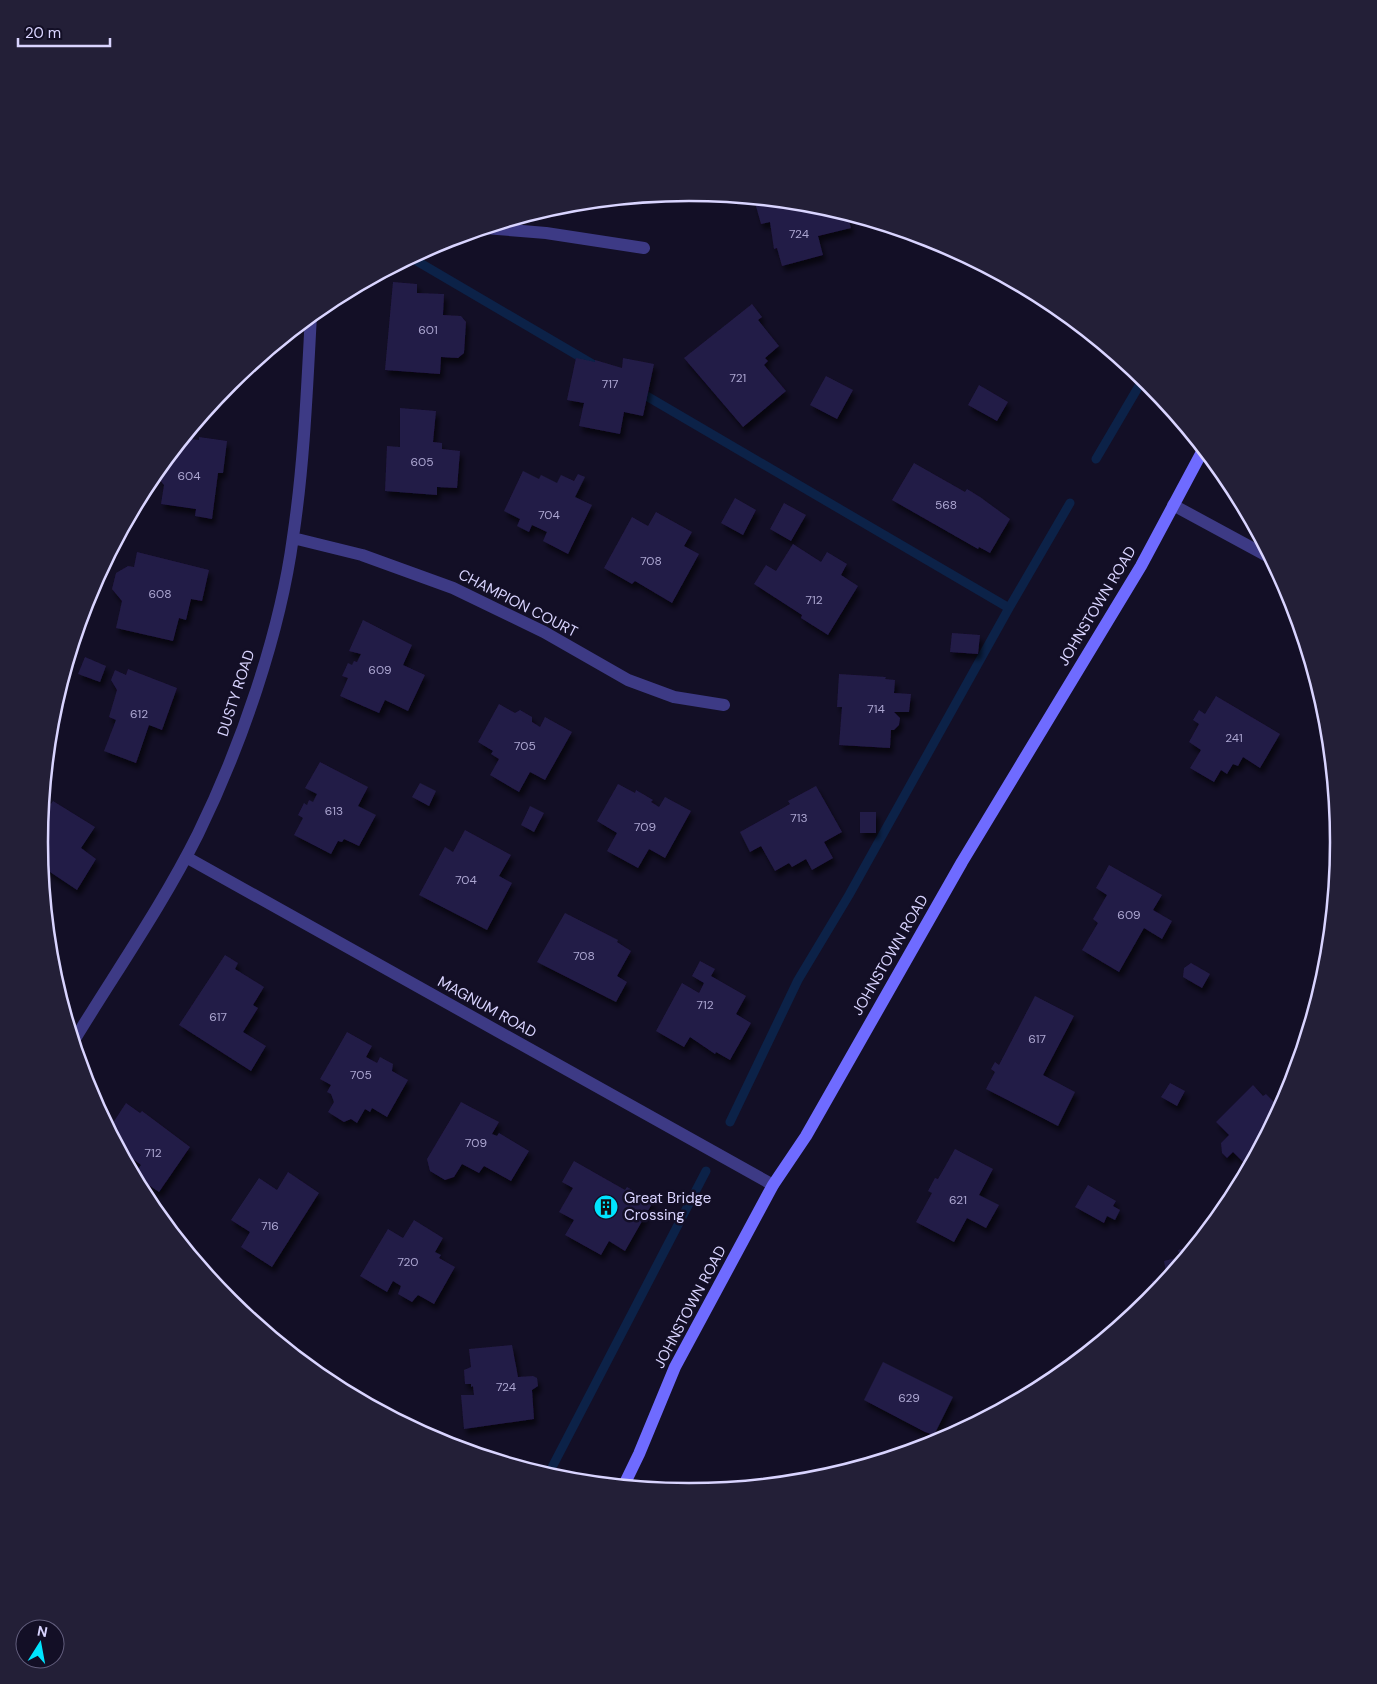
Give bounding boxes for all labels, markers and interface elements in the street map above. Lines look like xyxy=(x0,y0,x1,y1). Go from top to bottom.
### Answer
scale bar xyxy=(18,15,110,47)
text: 20 m xyxy=(25,23,61,43)
house number: 724 xyxy=(789,226,809,242)
house number: 601 xyxy=(418,322,438,338)
house number: 721 xyxy=(730,370,746,386)
house number: 717 xyxy=(602,376,618,392)
house number: 605 xyxy=(410,454,434,470)
house number: 604 xyxy=(177,468,201,484)
house number: 568 xyxy=(935,497,957,513)
house number: 704 xyxy=(538,507,560,523)
street label: JOHNSTOWN ROAD xyxy=(1053,542,1141,670)
house number: 708 xyxy=(640,553,662,569)
street label: CHAMPION COURT xyxy=(455,564,581,642)
house number: 608 xyxy=(148,586,172,602)
house number: 712 xyxy=(805,592,823,608)
street label: DUSTY ROAD xyxy=(213,647,259,739)
house number: 609 xyxy=(368,662,392,678)
house number: 714 xyxy=(867,701,885,717)
house number: 612 xyxy=(130,706,148,722)
house number: 241 xyxy=(1225,730,1243,746)
house number: 705 xyxy=(514,738,536,754)
house number: 613 xyxy=(325,803,343,819)
house number: 713 xyxy=(790,810,808,826)
house number: 709 xyxy=(634,819,656,835)
house number: 704 xyxy=(455,872,477,888)
street label: JOHNSTOWN ROAD xyxy=(847,891,933,1019)
house number: 609 xyxy=(1117,907,1141,923)
house number: 708 xyxy=(573,948,595,964)
street label: MAGNUM ROAD xyxy=(434,972,540,1042)
house number: 712 xyxy=(696,997,714,1013)
house number: 617 xyxy=(209,1009,227,1025)
house number: 617 xyxy=(1028,1031,1046,1047)
house number: 705 xyxy=(350,1067,372,1083)
house number: 709 xyxy=(465,1135,487,1151)
house number: 712 xyxy=(144,1145,162,1161)
place label: Great Bridge Crossing xyxy=(624,1188,711,1225)
house number: 621 xyxy=(949,1192,967,1208)
building icon: Great Bridge Crossing xyxy=(593,1194,619,1220)
house number: 716 xyxy=(261,1218,279,1234)
street label: JOHNSTOWN ROAD xyxy=(649,1242,731,1372)
house number: 720 xyxy=(397,1254,419,1270)
house number: 724 xyxy=(496,1379,516,1395)
house number: 629 xyxy=(898,1390,920,1406)
north arrow xyxy=(15,1619,65,1669)
text: N xyxy=(36,1621,49,1641)

